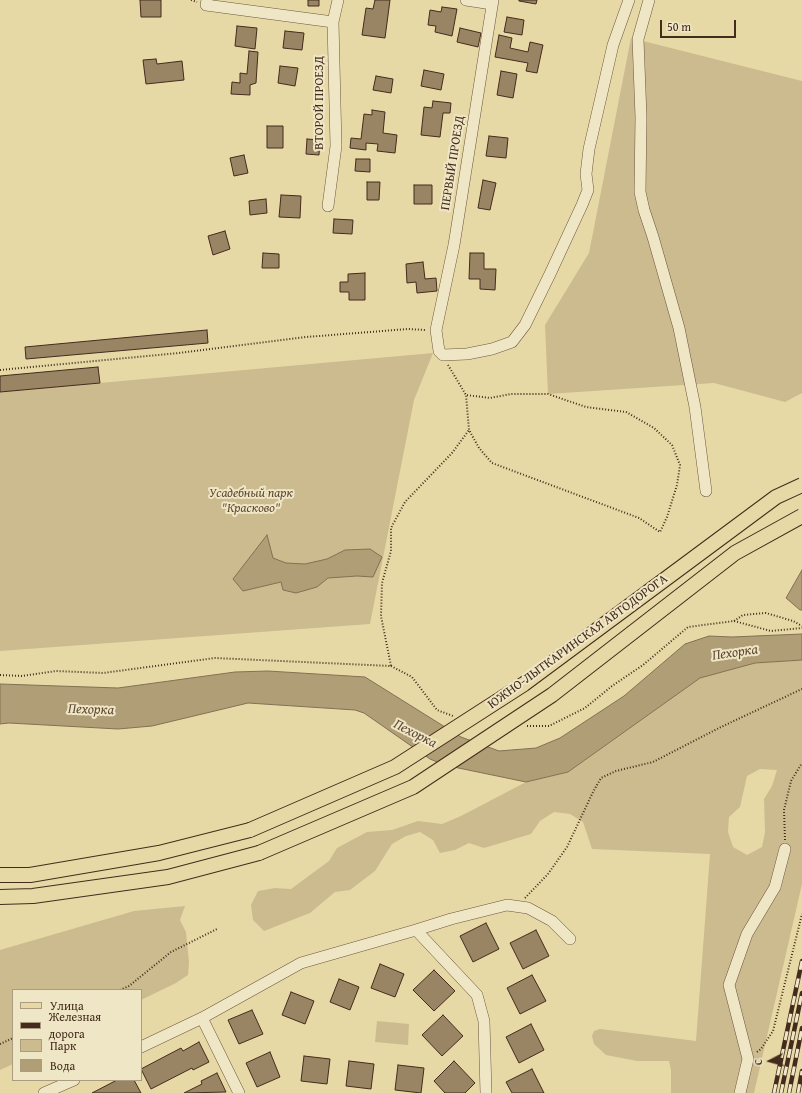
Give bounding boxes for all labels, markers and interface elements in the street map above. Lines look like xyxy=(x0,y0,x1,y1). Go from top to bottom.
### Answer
scale bar xyxy=(662,12,738,38)
text: 50 m xyxy=(667,18,691,35)
street label: ВТОРОЙ ПРОЕЗД xyxy=(312,56,328,150)
street label: ПЕРВЫЙ ПРОЕЗД xyxy=(438,114,468,212)
park label: Усадебный парк "Красково" xyxy=(209,486,293,517)
street label: ЮЖНО-ЛЫТКАРИНСКАЯ АВТОДОРОГА xyxy=(485,571,671,713)
water label: Пехорка xyxy=(711,641,759,665)
water label: Пехорка xyxy=(68,701,114,719)
water label: Пехорка xyxy=(391,716,439,752)
legend xyxy=(12,989,142,1081)
text: Улица xyxy=(50,997,84,1014)
text: Железная дорога xyxy=(49,1008,101,1042)
text: Парк xyxy=(50,1037,76,1054)
north arrow xyxy=(750,1041,790,1081)
text: Вода xyxy=(50,1057,75,1074)
text: С xyxy=(750,1058,766,1066)

